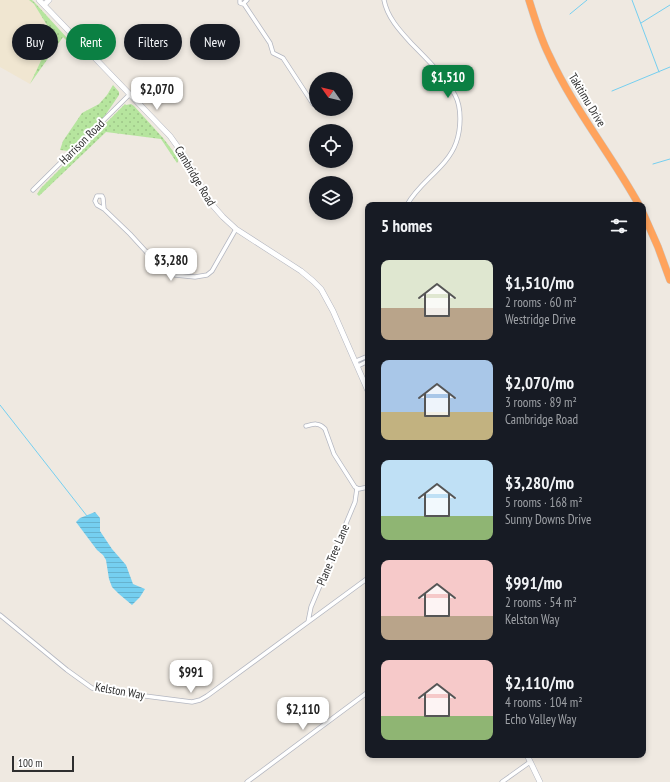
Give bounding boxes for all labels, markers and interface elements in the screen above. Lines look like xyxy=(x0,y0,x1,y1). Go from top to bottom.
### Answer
chip: Buy xyxy=(12,24,58,60)
chip: Rent xyxy=(66,24,116,60)
chip: Filters xyxy=(124,24,182,60)
chip: New xyxy=(190,24,240,60)
pin: $1,510 xyxy=(415,65,481,99)
text: $1,510 xyxy=(431,69,465,86)
street label: Takitimu Drive xyxy=(566,70,609,129)
north arrow xyxy=(309,72,353,116)
map controls xyxy=(309,72,353,220)
pin: $2,070 xyxy=(124,77,190,111)
text: $2,070 xyxy=(140,81,174,98)
street label: Harrison Road xyxy=(56,116,107,167)
button: locate xyxy=(309,124,353,168)
street label: Cambridge Road xyxy=(172,143,219,208)
button: layers xyxy=(309,176,353,220)
text: 5 homes xyxy=(381,215,432,237)
icon: filters xyxy=(608,215,630,237)
pin: $3,280 xyxy=(138,248,204,282)
text: $3,280 xyxy=(154,252,188,269)
text: $1,510/mo xyxy=(505,272,574,294)
icon: home xyxy=(413,276,461,324)
text: 2 rooms · 60 m² xyxy=(505,294,577,311)
text: Westridge Drive xyxy=(505,311,576,328)
text: $2,070/mo xyxy=(505,372,574,394)
icon: home xyxy=(413,376,461,424)
text: 3 rooms · 89 m² xyxy=(505,394,577,411)
text: Cambridge Road xyxy=(505,411,578,428)
text: $3,280/mo xyxy=(505,472,574,494)
icon: home xyxy=(413,476,461,524)
text: 5 rooms · 168 m² xyxy=(505,494,583,511)
text: Sunny Downs Drive xyxy=(505,511,591,528)
street label: Plane Tree Lane xyxy=(313,522,352,588)
text: $991/mo xyxy=(505,572,562,594)
icon: home xyxy=(413,576,461,624)
text: 2 rooms · 54 m² xyxy=(505,594,577,611)
text: Kelston Way xyxy=(505,611,559,628)
pin: $991 xyxy=(167,660,215,694)
text: $991 xyxy=(179,664,203,681)
text: $2,110/mo xyxy=(505,672,574,694)
icon: home xyxy=(413,676,461,724)
street label: Kelston Way xyxy=(94,679,147,702)
text: 4 rooms · 104 m² xyxy=(505,694,583,711)
pin: $2,110 xyxy=(270,697,336,731)
text: $2,110 xyxy=(286,701,320,718)
text: Echo Valley Way xyxy=(505,711,576,728)
scale bar xyxy=(12,754,74,773)
text: 100 m xyxy=(18,756,42,770)

